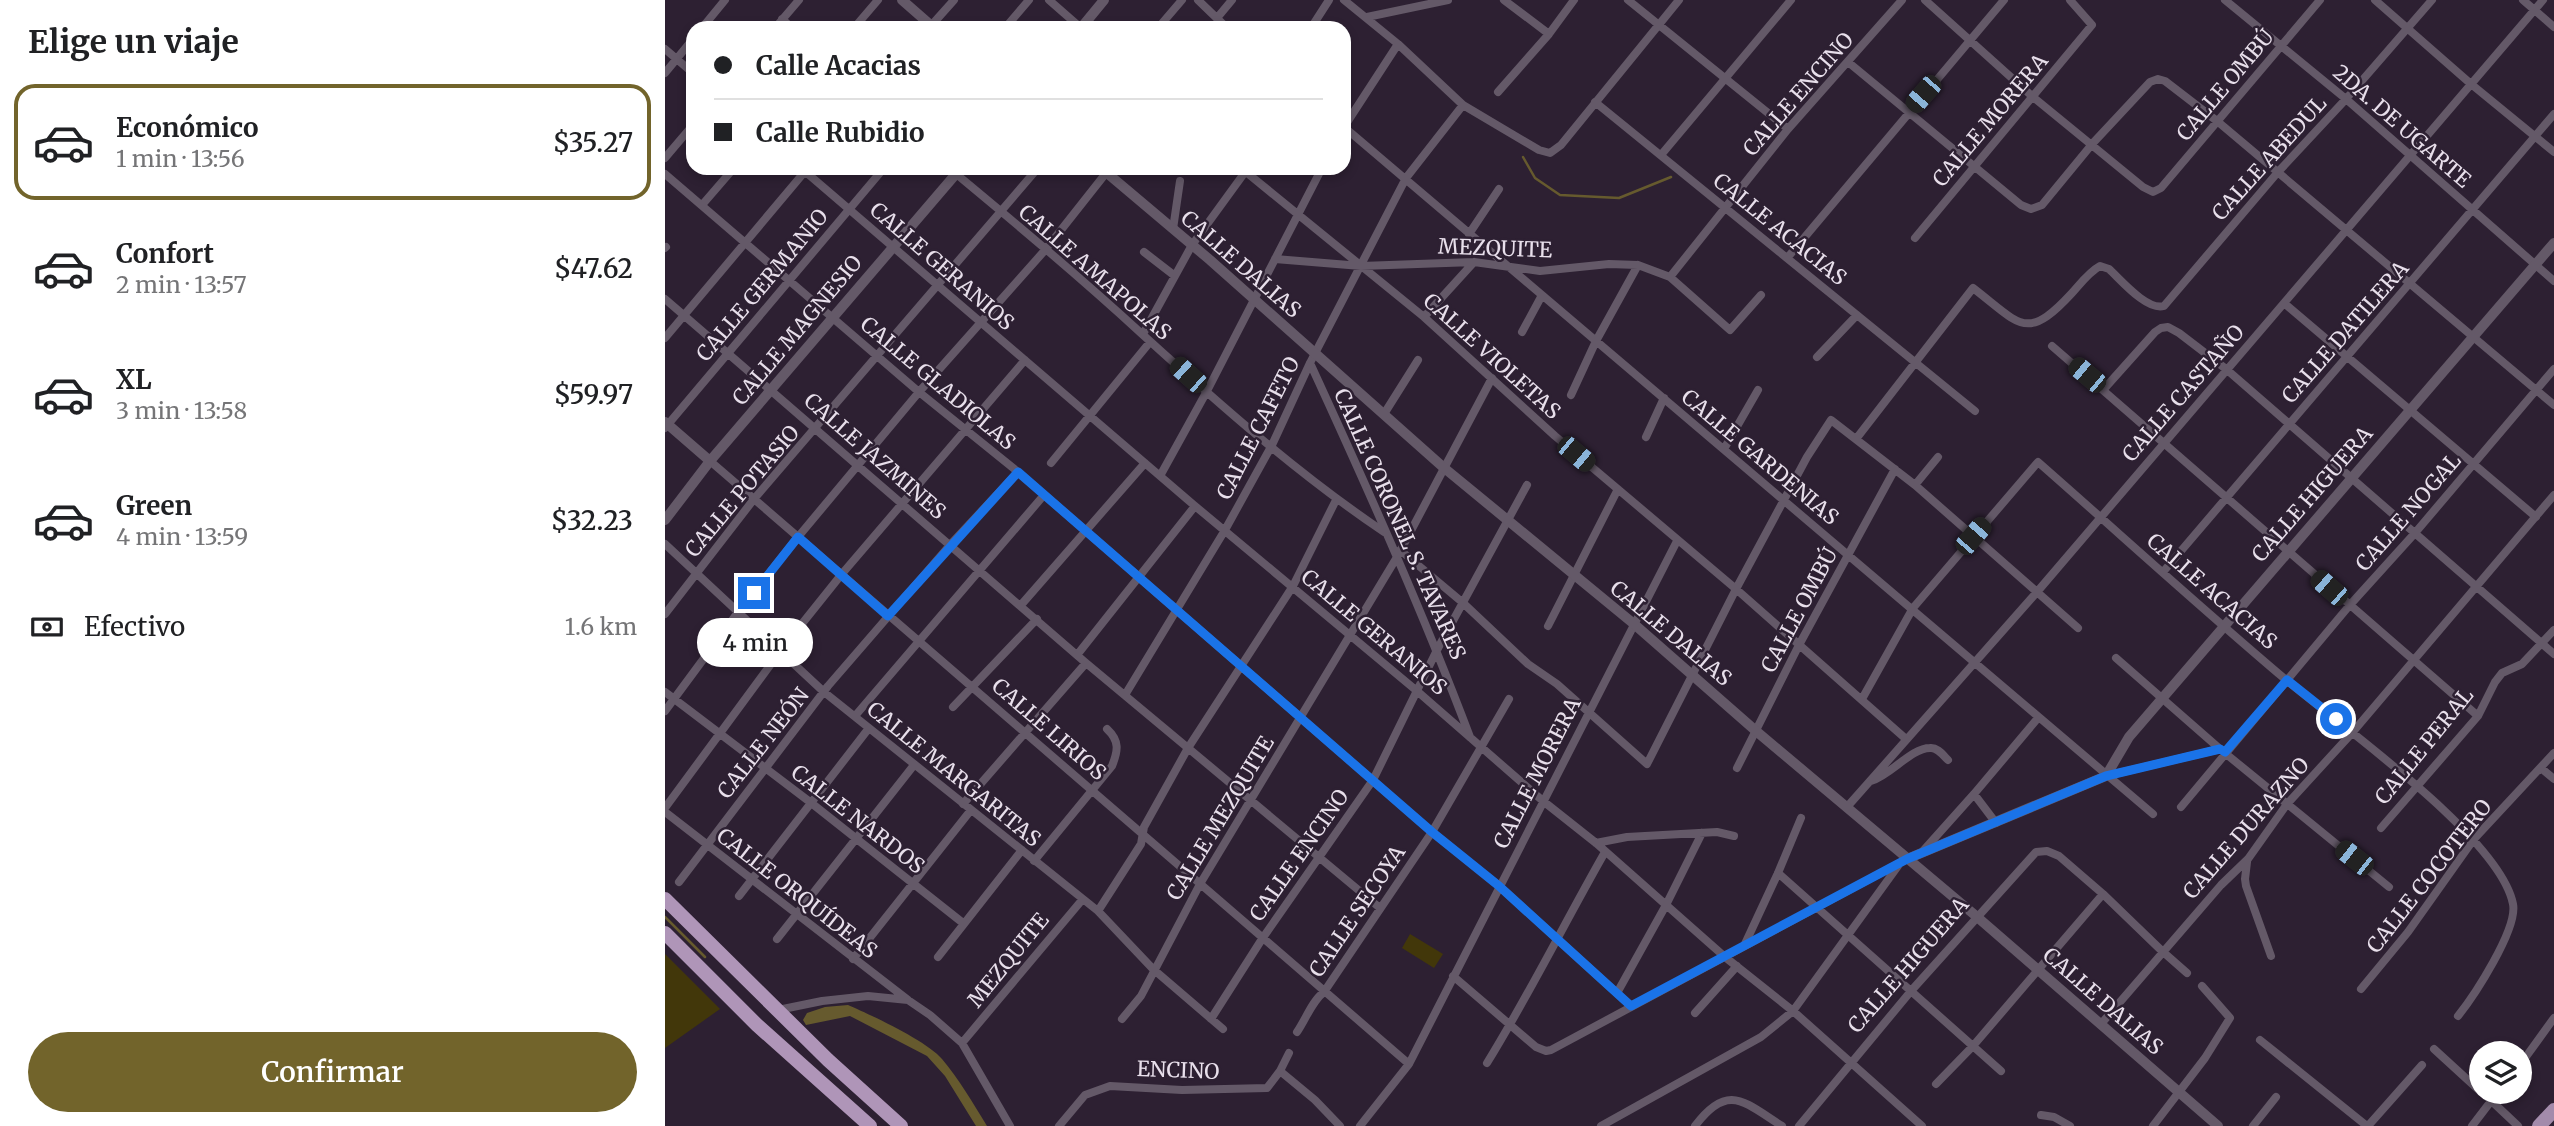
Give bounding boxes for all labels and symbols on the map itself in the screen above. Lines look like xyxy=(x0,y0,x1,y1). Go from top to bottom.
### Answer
street label: CALLE OMBÚ xyxy=(2170,23,2280,146)
street label: CALLE ENCINO xyxy=(1737,27,1859,161)
street label: CALLE MORERA xyxy=(1926,48,2054,192)
street label: 2DA. DE UGARTE xyxy=(2328,59,2477,194)
car xyxy=(1902,71,1945,117)
street label: CALLE ABEDUL xyxy=(2206,90,2332,226)
street label: CALLE ACACIAS xyxy=(1708,167,1852,291)
street label: CALLE GERANIOS xyxy=(864,196,1020,336)
street label: CALLE AMAPOLAS xyxy=(1013,198,1177,346)
street label: CALLE GERMANIO xyxy=(690,203,834,367)
street label: CALLE DALIAS xyxy=(1175,204,1307,324)
street label: MEZQUITE xyxy=(1437,233,1553,264)
street label: CALLE MAGNESIO xyxy=(726,249,868,411)
street label: CALLE DATILERA xyxy=(2276,255,2414,409)
street label: CALLE VIOLETAS xyxy=(1418,287,1566,425)
street label: CALLE GLADIOLAS xyxy=(855,310,1021,456)
street label: CALLE CASTAÑO xyxy=(2116,319,2250,467)
street label: CALLE CAFETO xyxy=(1210,352,1306,504)
car xyxy=(1166,353,1211,397)
car xyxy=(2065,353,2110,397)
street label: CALLE GARDENIAS xyxy=(1676,383,1844,531)
street label: CALLE CORONEL S. TAVARES xyxy=(1328,384,1472,664)
street label: CALLE JAZMINES xyxy=(798,387,952,525)
street label: CALLE POTASIO xyxy=(679,419,805,563)
street label: CALLE HIGUERA xyxy=(2246,420,2378,567)
car xyxy=(1554,432,1599,476)
street label: CALLE NOGAL xyxy=(2349,447,2467,577)
car xyxy=(1952,513,1995,559)
street label: CALLE ACACIAS xyxy=(2141,527,2283,655)
street label: CALLE OMBÚ xyxy=(1754,542,1843,677)
street label: CALLE GERANIOS xyxy=(1296,563,1452,701)
car xyxy=(2307,566,2352,610)
street label: CALLE DALIAS xyxy=(1605,574,1737,692)
route end xyxy=(738,577,770,609)
callout: 4 min xyxy=(696,618,812,666)
street label: CALLE LIRIOS xyxy=(986,672,1112,786)
street label: CALLE NEÓN xyxy=(711,682,815,804)
street label: CALLE PERAL xyxy=(2369,682,2479,810)
street label: CALLE MORERA xyxy=(1487,693,1587,853)
street label: CALLE MARGARITAS xyxy=(862,696,1046,852)
route start xyxy=(2320,703,2352,735)
street label: CALLE MEZQUITE xyxy=(1160,730,1280,905)
street label: CALLE DURAZNO xyxy=(2177,752,2315,904)
street label: CALLE NARDOS xyxy=(786,759,930,879)
street label: CALLE ENCINO xyxy=(1243,784,1355,926)
street label: CALLE COCOTERO xyxy=(2360,794,2498,958)
street label: CALLE ORQUÍDEAS xyxy=(711,821,883,964)
car xyxy=(2331,837,2378,879)
street label: CALLE SECOYA xyxy=(1303,840,1411,982)
street label: CALLE HIGUERA xyxy=(1842,891,1974,1038)
street label: MEZQUITE xyxy=(962,907,1055,1013)
street label: CALLE DALIAS xyxy=(2037,941,2169,1061)
street label: ENCINO xyxy=(1136,1055,1220,1085)

